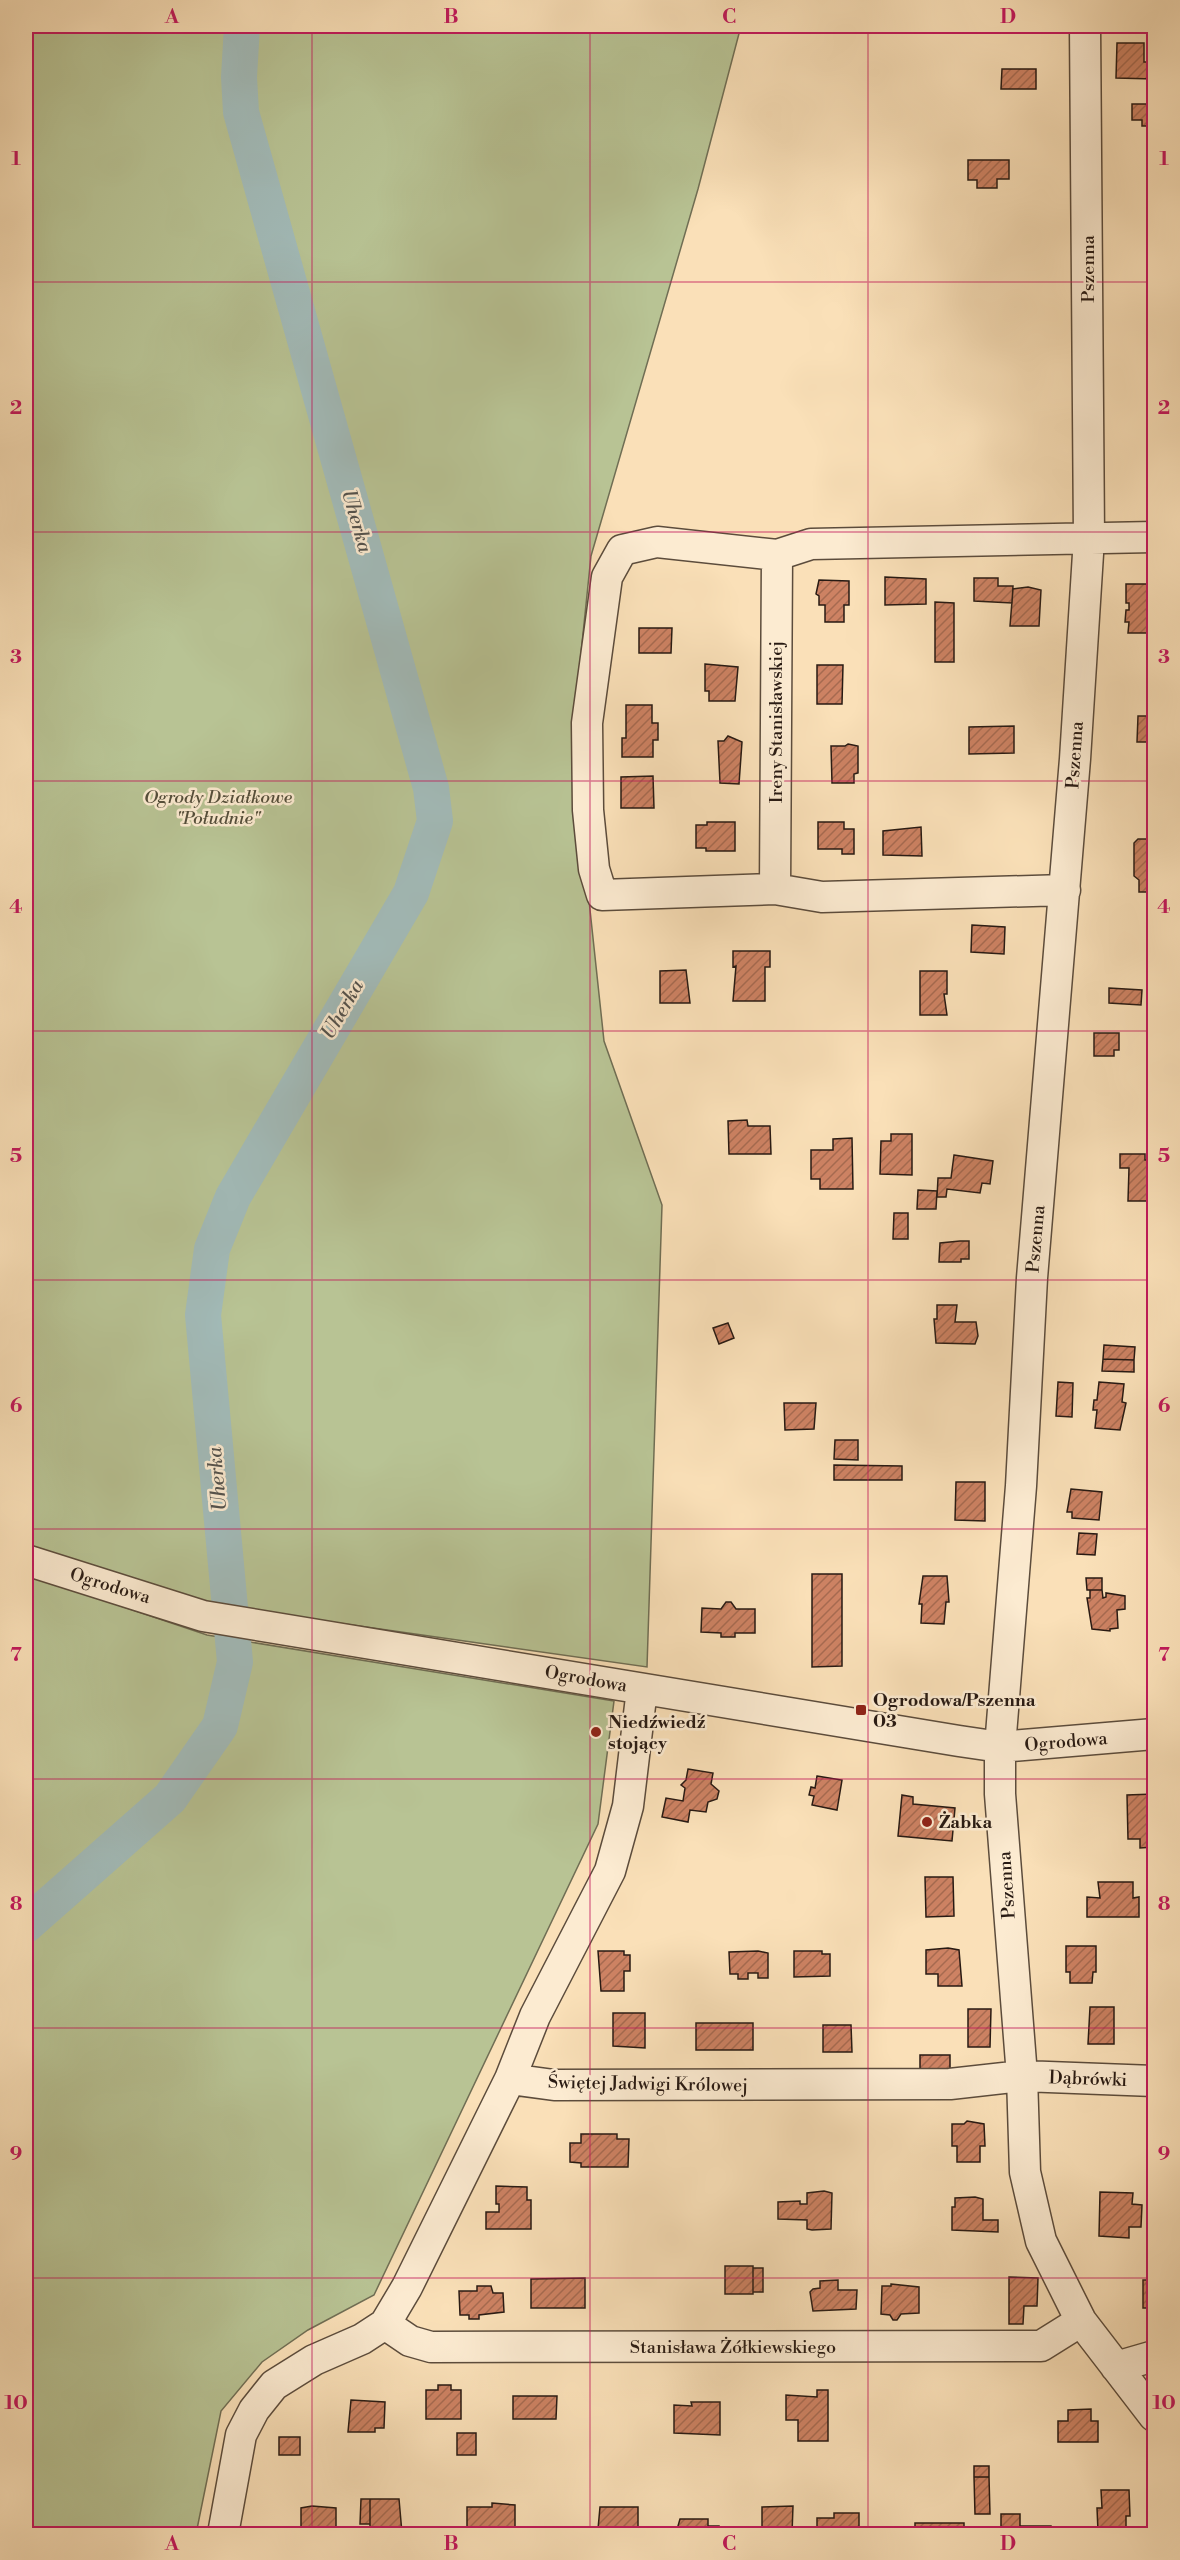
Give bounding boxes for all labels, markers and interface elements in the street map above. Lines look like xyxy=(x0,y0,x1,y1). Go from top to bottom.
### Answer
text: A xyxy=(164,5,180,30)
text: B xyxy=(443,5,459,30)
text: C xyxy=(722,5,736,30)
text: D xyxy=(1000,5,1016,30)
text: 1 xyxy=(11,147,21,172)
text: 1 xyxy=(1159,147,1169,172)
street label: Pszenna xyxy=(1077,234,1100,303)
text: 2 xyxy=(10,396,22,421)
text: 2 xyxy=(1158,396,1170,421)
water label: Uherka xyxy=(335,487,377,556)
street label: Ireny Stanisławskiej xyxy=(765,641,788,803)
text: 3 xyxy=(10,645,22,670)
text: 3 xyxy=(1158,645,1170,670)
street label: Pszenna xyxy=(1061,720,1089,790)
park label: Ogrody Działkowe "Południe" xyxy=(144,786,293,830)
text: 4 xyxy=(9,895,23,920)
text: 4 xyxy=(1157,895,1171,920)
water label: Uherka xyxy=(316,975,370,1044)
text: 5 xyxy=(10,1144,22,1169)
text: 5 xyxy=(1158,1144,1170,1169)
street label: Pszenna xyxy=(1022,1203,1050,1274)
text: 6 xyxy=(10,1394,23,1419)
text: 6 xyxy=(1158,1394,1171,1419)
water label: Uherka xyxy=(203,1445,233,1512)
street label: Ogrodowa xyxy=(67,1563,154,1609)
text: 7 xyxy=(10,1643,22,1668)
text: 7 xyxy=(1158,1643,1170,1668)
street label: Ogrodowa xyxy=(543,1660,630,1698)
place label: Ogrodowa/Pszenna 03 xyxy=(873,1689,1036,1733)
marker: Ogrodowa/Pszenna 03 xyxy=(854,1703,868,1717)
place label: Niedźwiedź stojący xyxy=(608,1711,706,1755)
marker: Niedźwiedź stojący xyxy=(589,1725,603,1739)
street label: Ogrodowa xyxy=(1024,1727,1109,1757)
place label: Żabka xyxy=(939,1811,993,1834)
marker: Żabka xyxy=(920,1815,934,1829)
street label: Pszenna xyxy=(993,1850,1021,1920)
text: 8 xyxy=(10,1892,23,1917)
text: 8 xyxy=(1158,1892,1171,1917)
street label: Dąbrówki xyxy=(1048,2066,1128,2092)
street label: Świętej Jadwigi Królowej xyxy=(548,2071,748,2097)
text: 9 xyxy=(10,2142,22,2167)
text: 9 xyxy=(1158,2142,1170,2167)
street label: Stanisława Żółkiewskiego xyxy=(630,2336,836,2359)
text: 10 xyxy=(4,2391,28,2416)
text: 10 xyxy=(1152,2391,1176,2416)
text: A xyxy=(164,2532,180,2557)
text: B xyxy=(443,2532,459,2557)
text: C xyxy=(722,2532,736,2557)
text: D xyxy=(1000,2532,1016,2557)

